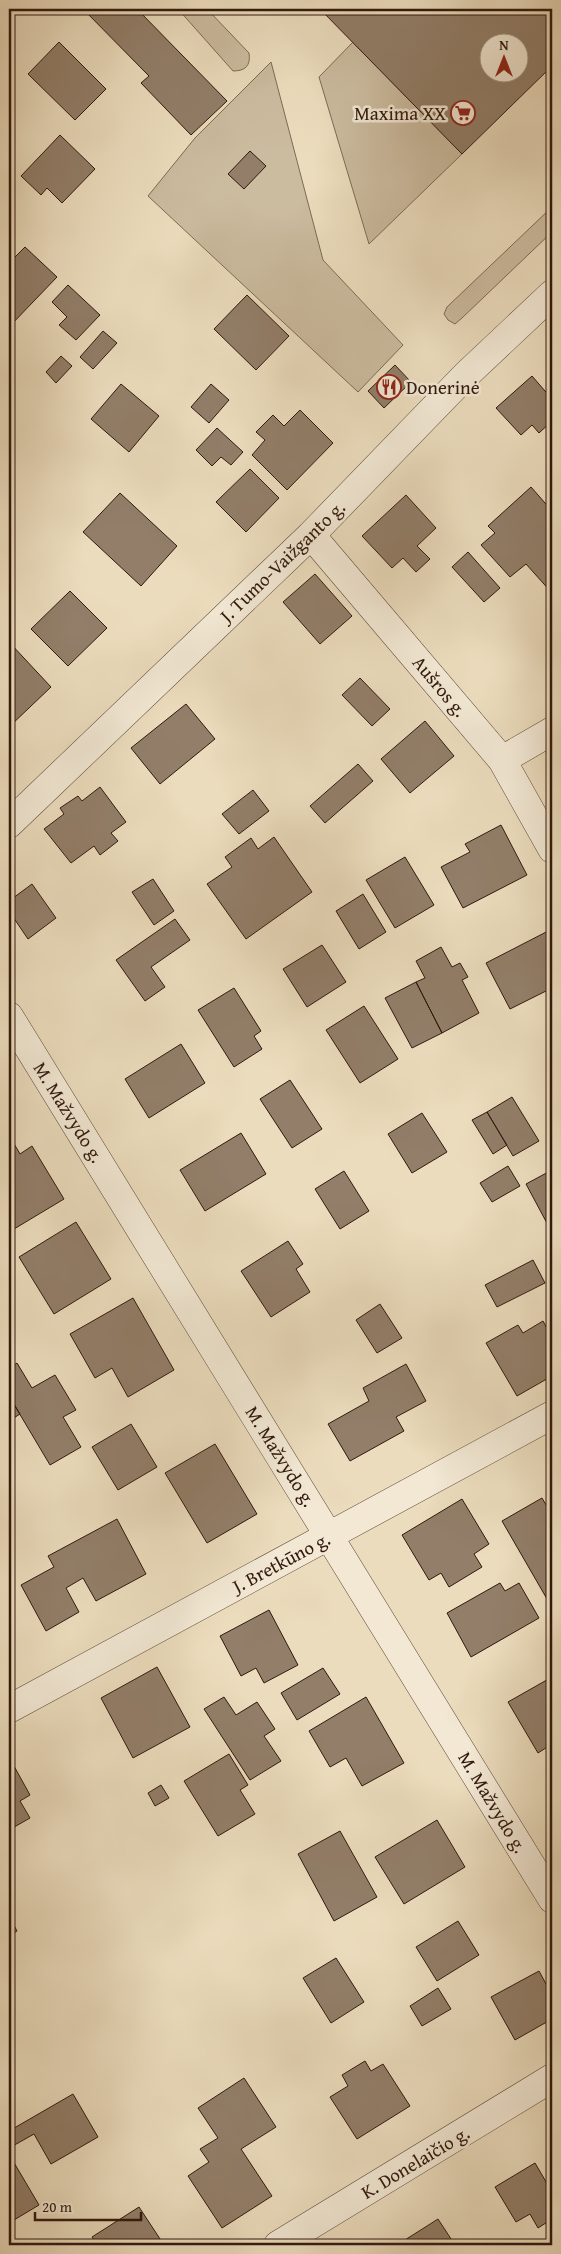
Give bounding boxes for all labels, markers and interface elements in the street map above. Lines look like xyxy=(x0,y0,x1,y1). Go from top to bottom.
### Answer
north arrow xyxy=(478,32,528,82)
text: N xyxy=(499,35,509,55)
place label: Maxima XX xyxy=(354,99,446,127)
supermarket icon: Maxima XX xyxy=(450,100,476,126)
place label: Donerinė xyxy=(406,373,480,401)
restaurant icon: Donerinė xyxy=(376,374,402,400)
street label: J. Tumo-Vaižganto g. xyxy=(211,494,351,630)
street label: Aušros g. xyxy=(406,649,474,723)
street label: M. Mažvydo g. xyxy=(27,1056,111,1168)
street label: M. Mažvydo g. xyxy=(239,1400,323,1512)
street label: J. Bretkūno g. xyxy=(225,1524,335,1600)
street label: M. Mažvydo g. xyxy=(452,1746,534,1858)
street label: K. Donelaičio g. xyxy=(355,2119,475,2205)
scale bar xyxy=(35,2189,141,2221)
text: 20 m xyxy=(42,2196,73,2217)

